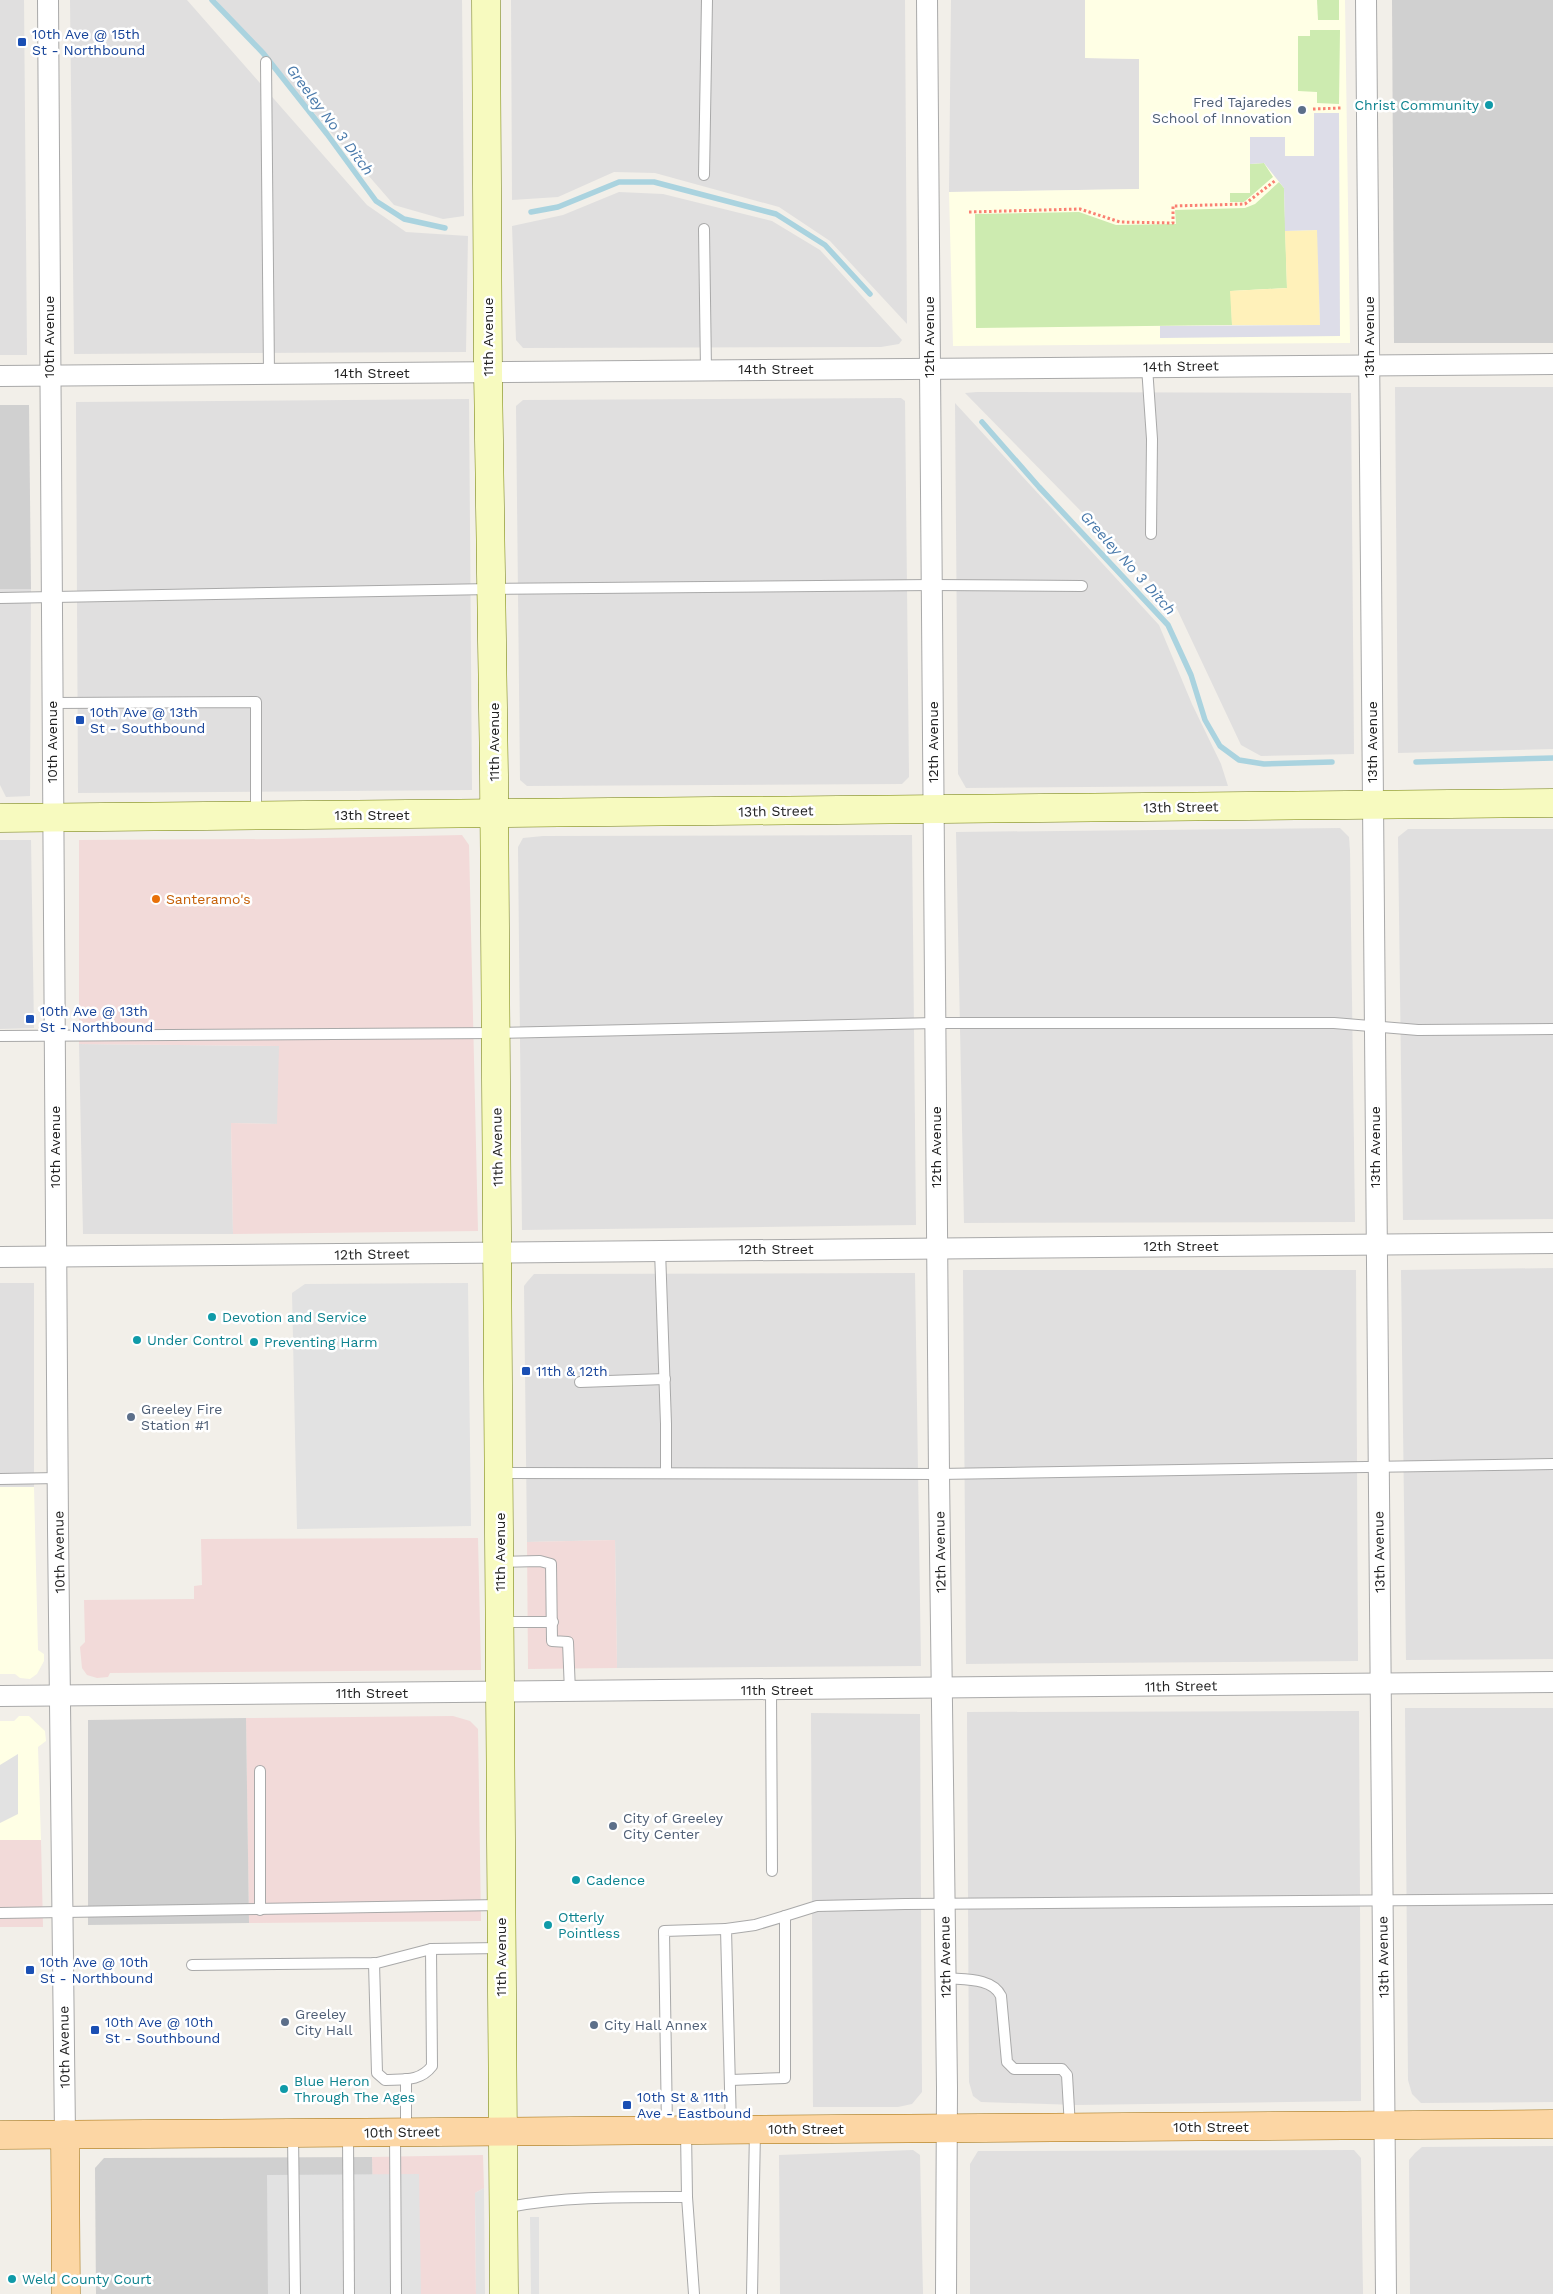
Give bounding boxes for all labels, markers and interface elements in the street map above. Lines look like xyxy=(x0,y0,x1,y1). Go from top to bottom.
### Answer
place label: 10th Ave @ 15th St - Northbound xyxy=(32,26,145,58)
marker: 10th Ave @ 15th St - Northbound xyxy=(16,36,28,48)
water label: Greeley No 3 Ditch xyxy=(283,61,377,179)
place label: Fred Tajaredes School of Innovation xyxy=(1152,94,1292,126)
place label: Christ Community xyxy=(1354,97,1480,113)
marker: Christ Community xyxy=(1483,99,1495,111)
marker: Fred Tajaredes School of Innovation xyxy=(1296,104,1308,116)
street label: 10th Avenue xyxy=(41,296,57,378)
street label: 12th Avenue xyxy=(921,296,937,378)
street label: 13th Avenue xyxy=(1361,296,1377,378)
street label: 11th Avenue xyxy=(480,297,496,377)
street label: 14th Street xyxy=(1143,357,1219,375)
street label: 14th Street xyxy=(738,361,814,377)
street label: 14th Street xyxy=(334,365,410,381)
water label: Greeley No 3 Ditch xyxy=(1077,507,1179,619)
street label: 10th Avenue xyxy=(44,701,60,783)
street label: 12th Avenue xyxy=(925,701,941,783)
street label: 13th Avenue xyxy=(1364,701,1380,783)
street label: 11th Avenue xyxy=(486,702,502,782)
place label: 10th Ave @ 13th St - Southbound xyxy=(90,704,205,736)
marker: 10th Ave @ 13th St - Southbound xyxy=(74,714,86,726)
street label: 13th Street xyxy=(1143,798,1219,816)
street label: 13th Street xyxy=(738,802,814,820)
street label: 13th Street xyxy=(334,807,410,823)
place label: Santeramo's xyxy=(166,891,251,907)
marker: Santeramo's xyxy=(150,893,162,905)
place label: 10th Ave @ 13th St - Northbound xyxy=(40,1003,153,1035)
marker: 10th Ave @ 13th St - Northbound xyxy=(24,1013,36,1025)
street label: 10th Avenue xyxy=(47,1106,63,1188)
street label: 12th Avenue xyxy=(928,1106,944,1188)
street label: 13th Avenue xyxy=(1367,1106,1383,1188)
street label: 11th Avenue xyxy=(488,1107,506,1187)
street label: 12th Street xyxy=(1143,1238,1219,1254)
street label: 12th Street xyxy=(738,1241,814,1257)
street label: 12th Street xyxy=(334,1245,410,1263)
place label: Devotion and Service xyxy=(222,1309,367,1325)
marker: Devotion and Service xyxy=(206,1311,218,1323)
place label: Under Control xyxy=(147,1332,244,1348)
marker: Under Control xyxy=(131,1334,143,1346)
place label: Preventing Harm xyxy=(264,1334,377,1350)
marker: Preventing Harm xyxy=(248,1336,260,1348)
place label: 11th & 12th xyxy=(536,1363,608,1379)
marker: 11th & 12th xyxy=(520,1365,532,1377)
place label: Greeley Fire Station #1 xyxy=(141,1401,222,1433)
marker: Greeley Fire Station #1 xyxy=(125,1411,137,1423)
street label: 10th Avenue xyxy=(50,1511,68,1593)
street label: 12th Avenue xyxy=(931,1511,949,1593)
street label: 13th Avenue xyxy=(1370,1511,1388,1593)
street label: 11th Avenue xyxy=(492,1512,508,1592)
street label: 11th Street xyxy=(1145,1677,1217,1695)
street label: 11th Street xyxy=(741,1682,813,1698)
street label: 11th Street xyxy=(336,1685,408,1701)
place label: City of Greeley City Center xyxy=(623,1810,724,1842)
marker: City of Greeley City Center xyxy=(607,1820,619,1832)
place label: Cadence xyxy=(586,1872,645,1888)
marker: Cadence xyxy=(570,1874,582,1886)
place label: Otterly Pointless xyxy=(558,1909,620,1941)
street label: 12th Avenue xyxy=(936,1916,954,1998)
street label: 13th Avenue xyxy=(1374,1916,1392,1998)
street label: 11th Avenue xyxy=(493,1917,509,1997)
marker: Otterly Pointless xyxy=(542,1919,554,1931)
place label: 10th Ave @ 10th St - Northbound xyxy=(40,1954,153,1986)
marker: 10th Ave @ 10th St - Northbound xyxy=(24,1964,36,1976)
street label: 10th Avenue xyxy=(55,2006,73,2088)
place label: Greeley City Hall xyxy=(295,2006,353,2038)
place label: 10th Ave @ 10th St - Southbound xyxy=(105,2014,220,2046)
marker: Greeley City Hall xyxy=(279,2016,291,2028)
place label: City Hall Annex xyxy=(604,2017,707,2033)
marker: City Hall Annex xyxy=(588,2019,600,2031)
marker: 10th Ave @ 10th St - Southbound xyxy=(89,2024,101,2036)
place label: Blue Heron Through The Ages xyxy=(294,2073,415,2105)
marker: Blue Heron Through The Ages xyxy=(278,2083,290,2095)
place label: 10th St & 11th Ave - Eastbound xyxy=(637,2089,751,2121)
marker: 10th St & 11th Ave - Eastbound xyxy=(621,2099,633,2111)
street label: 10th Street xyxy=(1173,2119,1249,2135)
street label: 10th Street xyxy=(768,2121,844,2137)
street label: 10th Street xyxy=(364,2123,440,2141)
place label: Weld County Court xyxy=(22,2271,152,2287)
marker: Weld County Court xyxy=(6,2273,18,2285)

